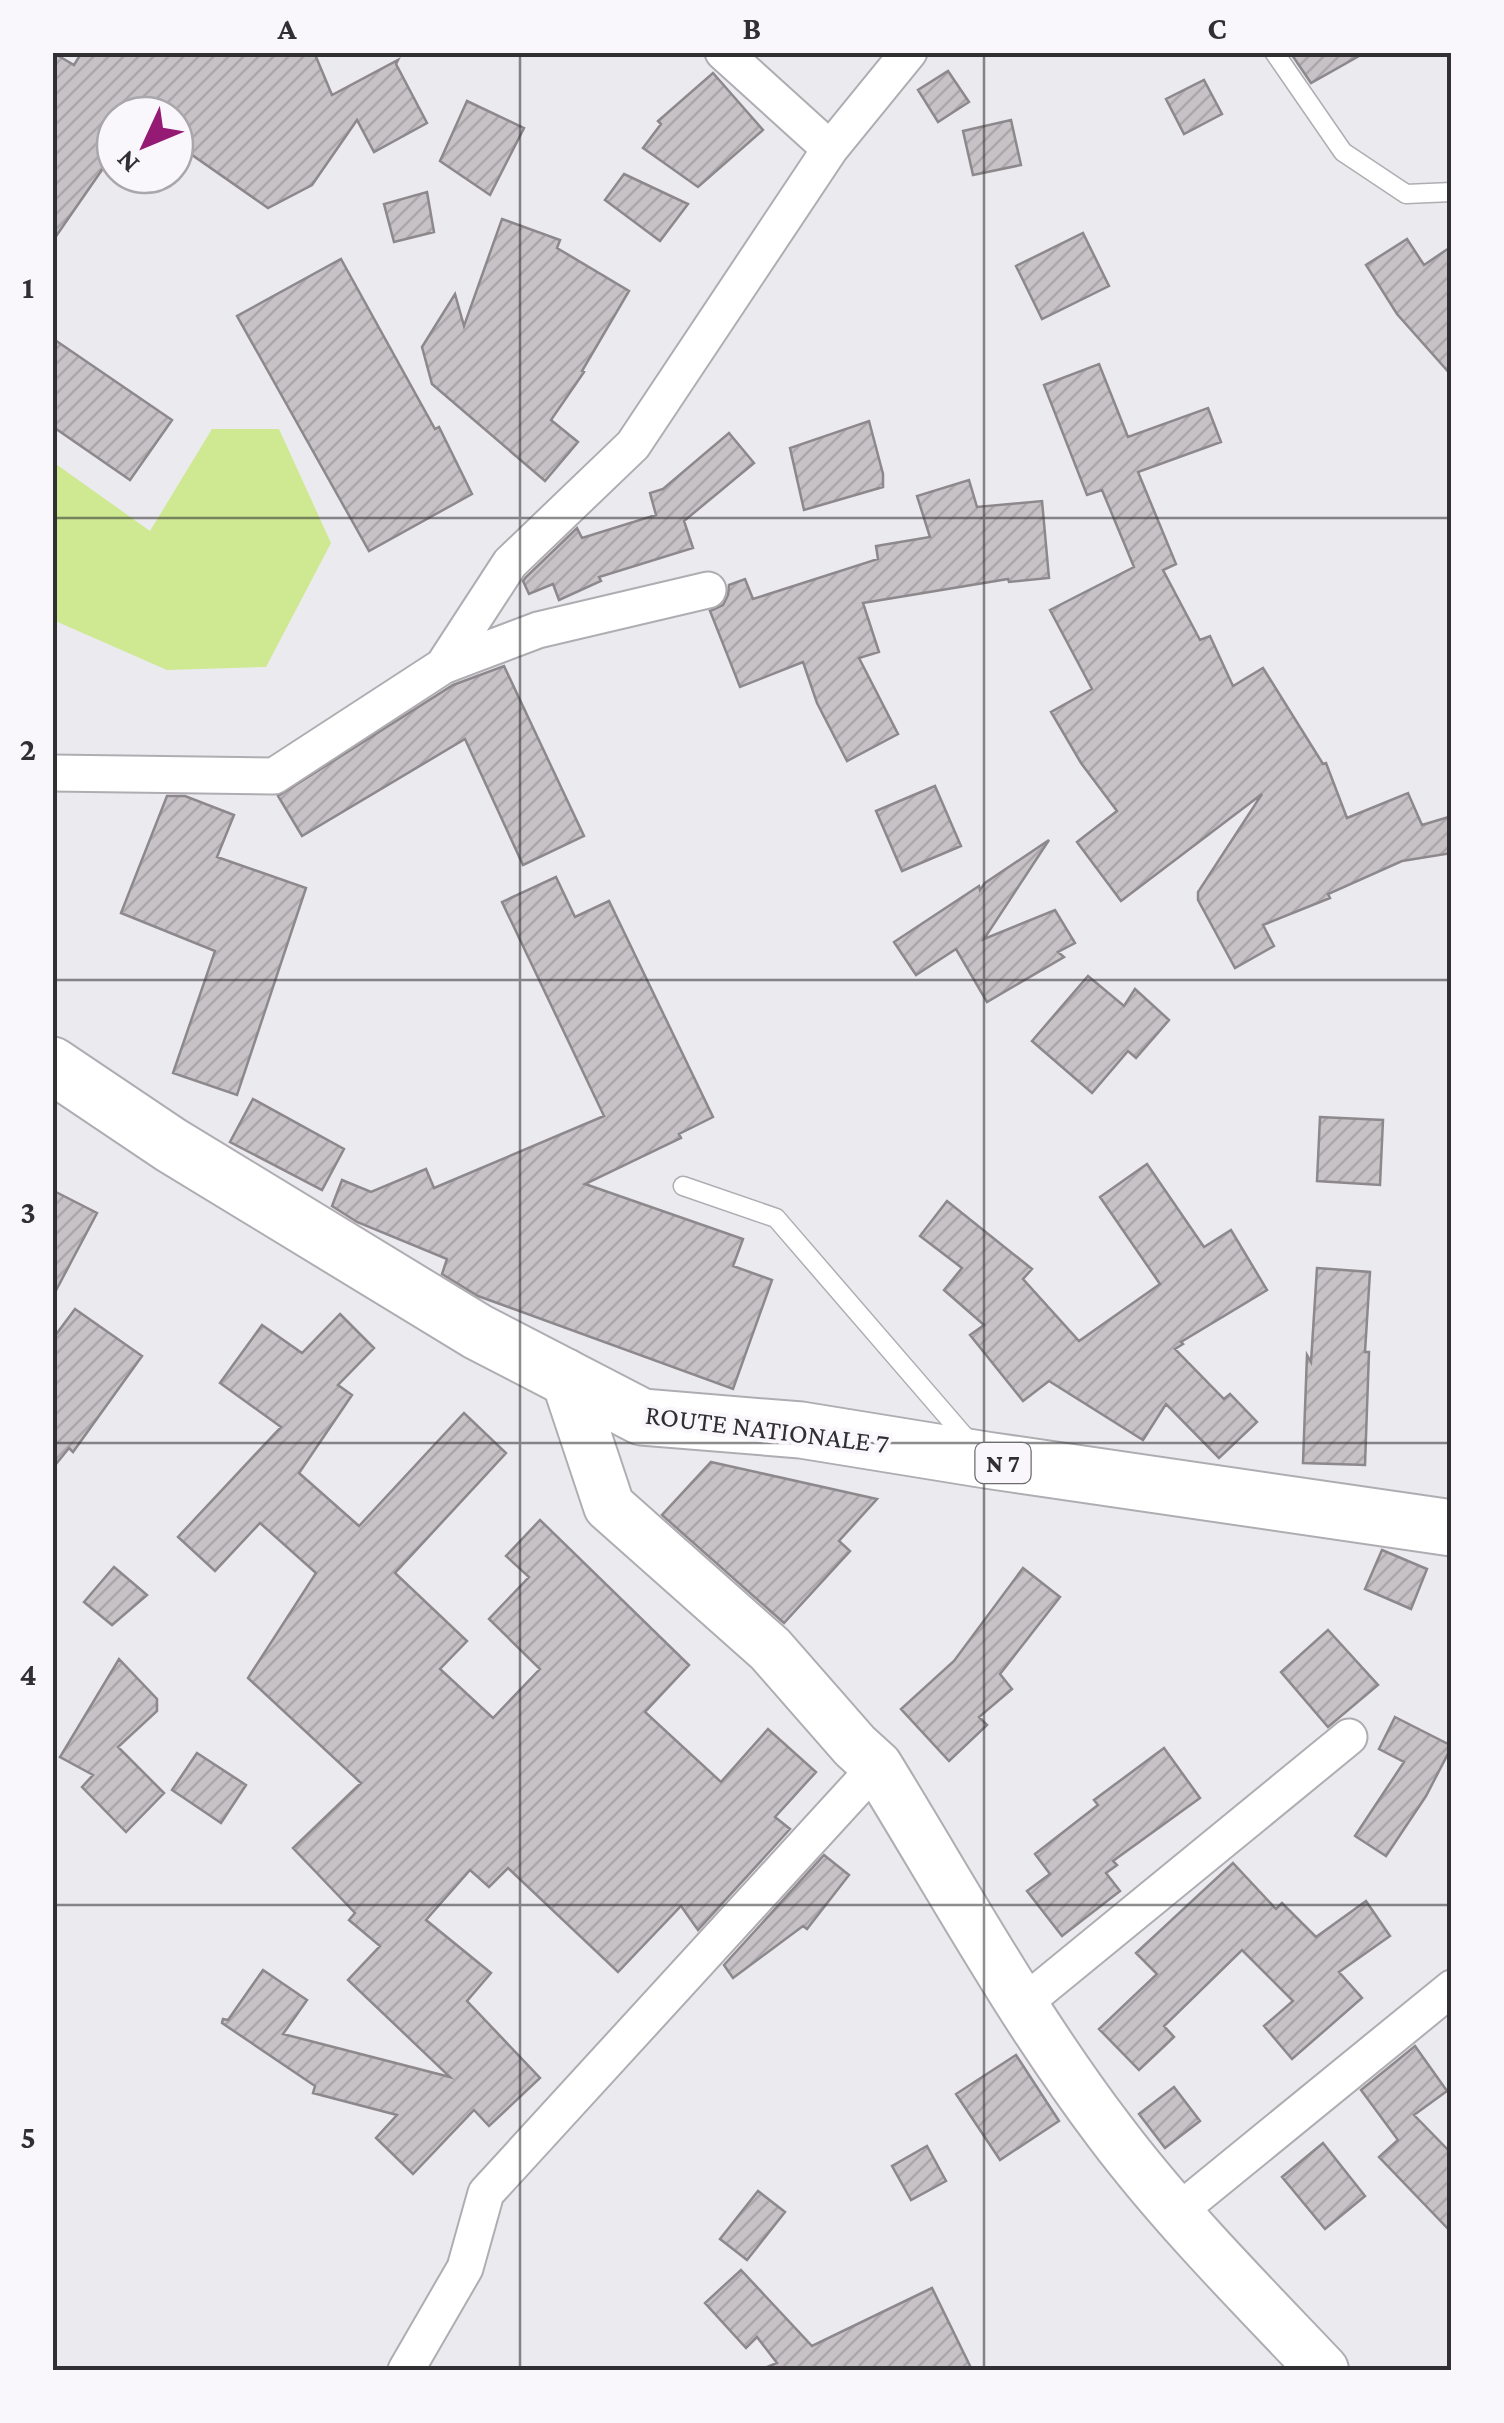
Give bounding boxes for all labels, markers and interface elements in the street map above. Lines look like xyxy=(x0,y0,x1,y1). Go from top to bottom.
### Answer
text: A xyxy=(276,10,297,46)
text: B xyxy=(743,10,761,46)
text: C xyxy=(1207,10,1227,46)
north arrow xyxy=(95,95,195,195)
text: N xyxy=(110,144,145,180)
text: 1 xyxy=(22,269,34,305)
text: 2 xyxy=(20,731,36,767)
text: 3 xyxy=(20,1194,36,1230)
street label: ROUTE NATIONALE 7 xyxy=(643,1399,891,1459)
road number: N 7 xyxy=(976,1443,1030,1483)
text: 4 xyxy=(19,1656,37,1692)
text: 5 xyxy=(20,2119,36,2155)

